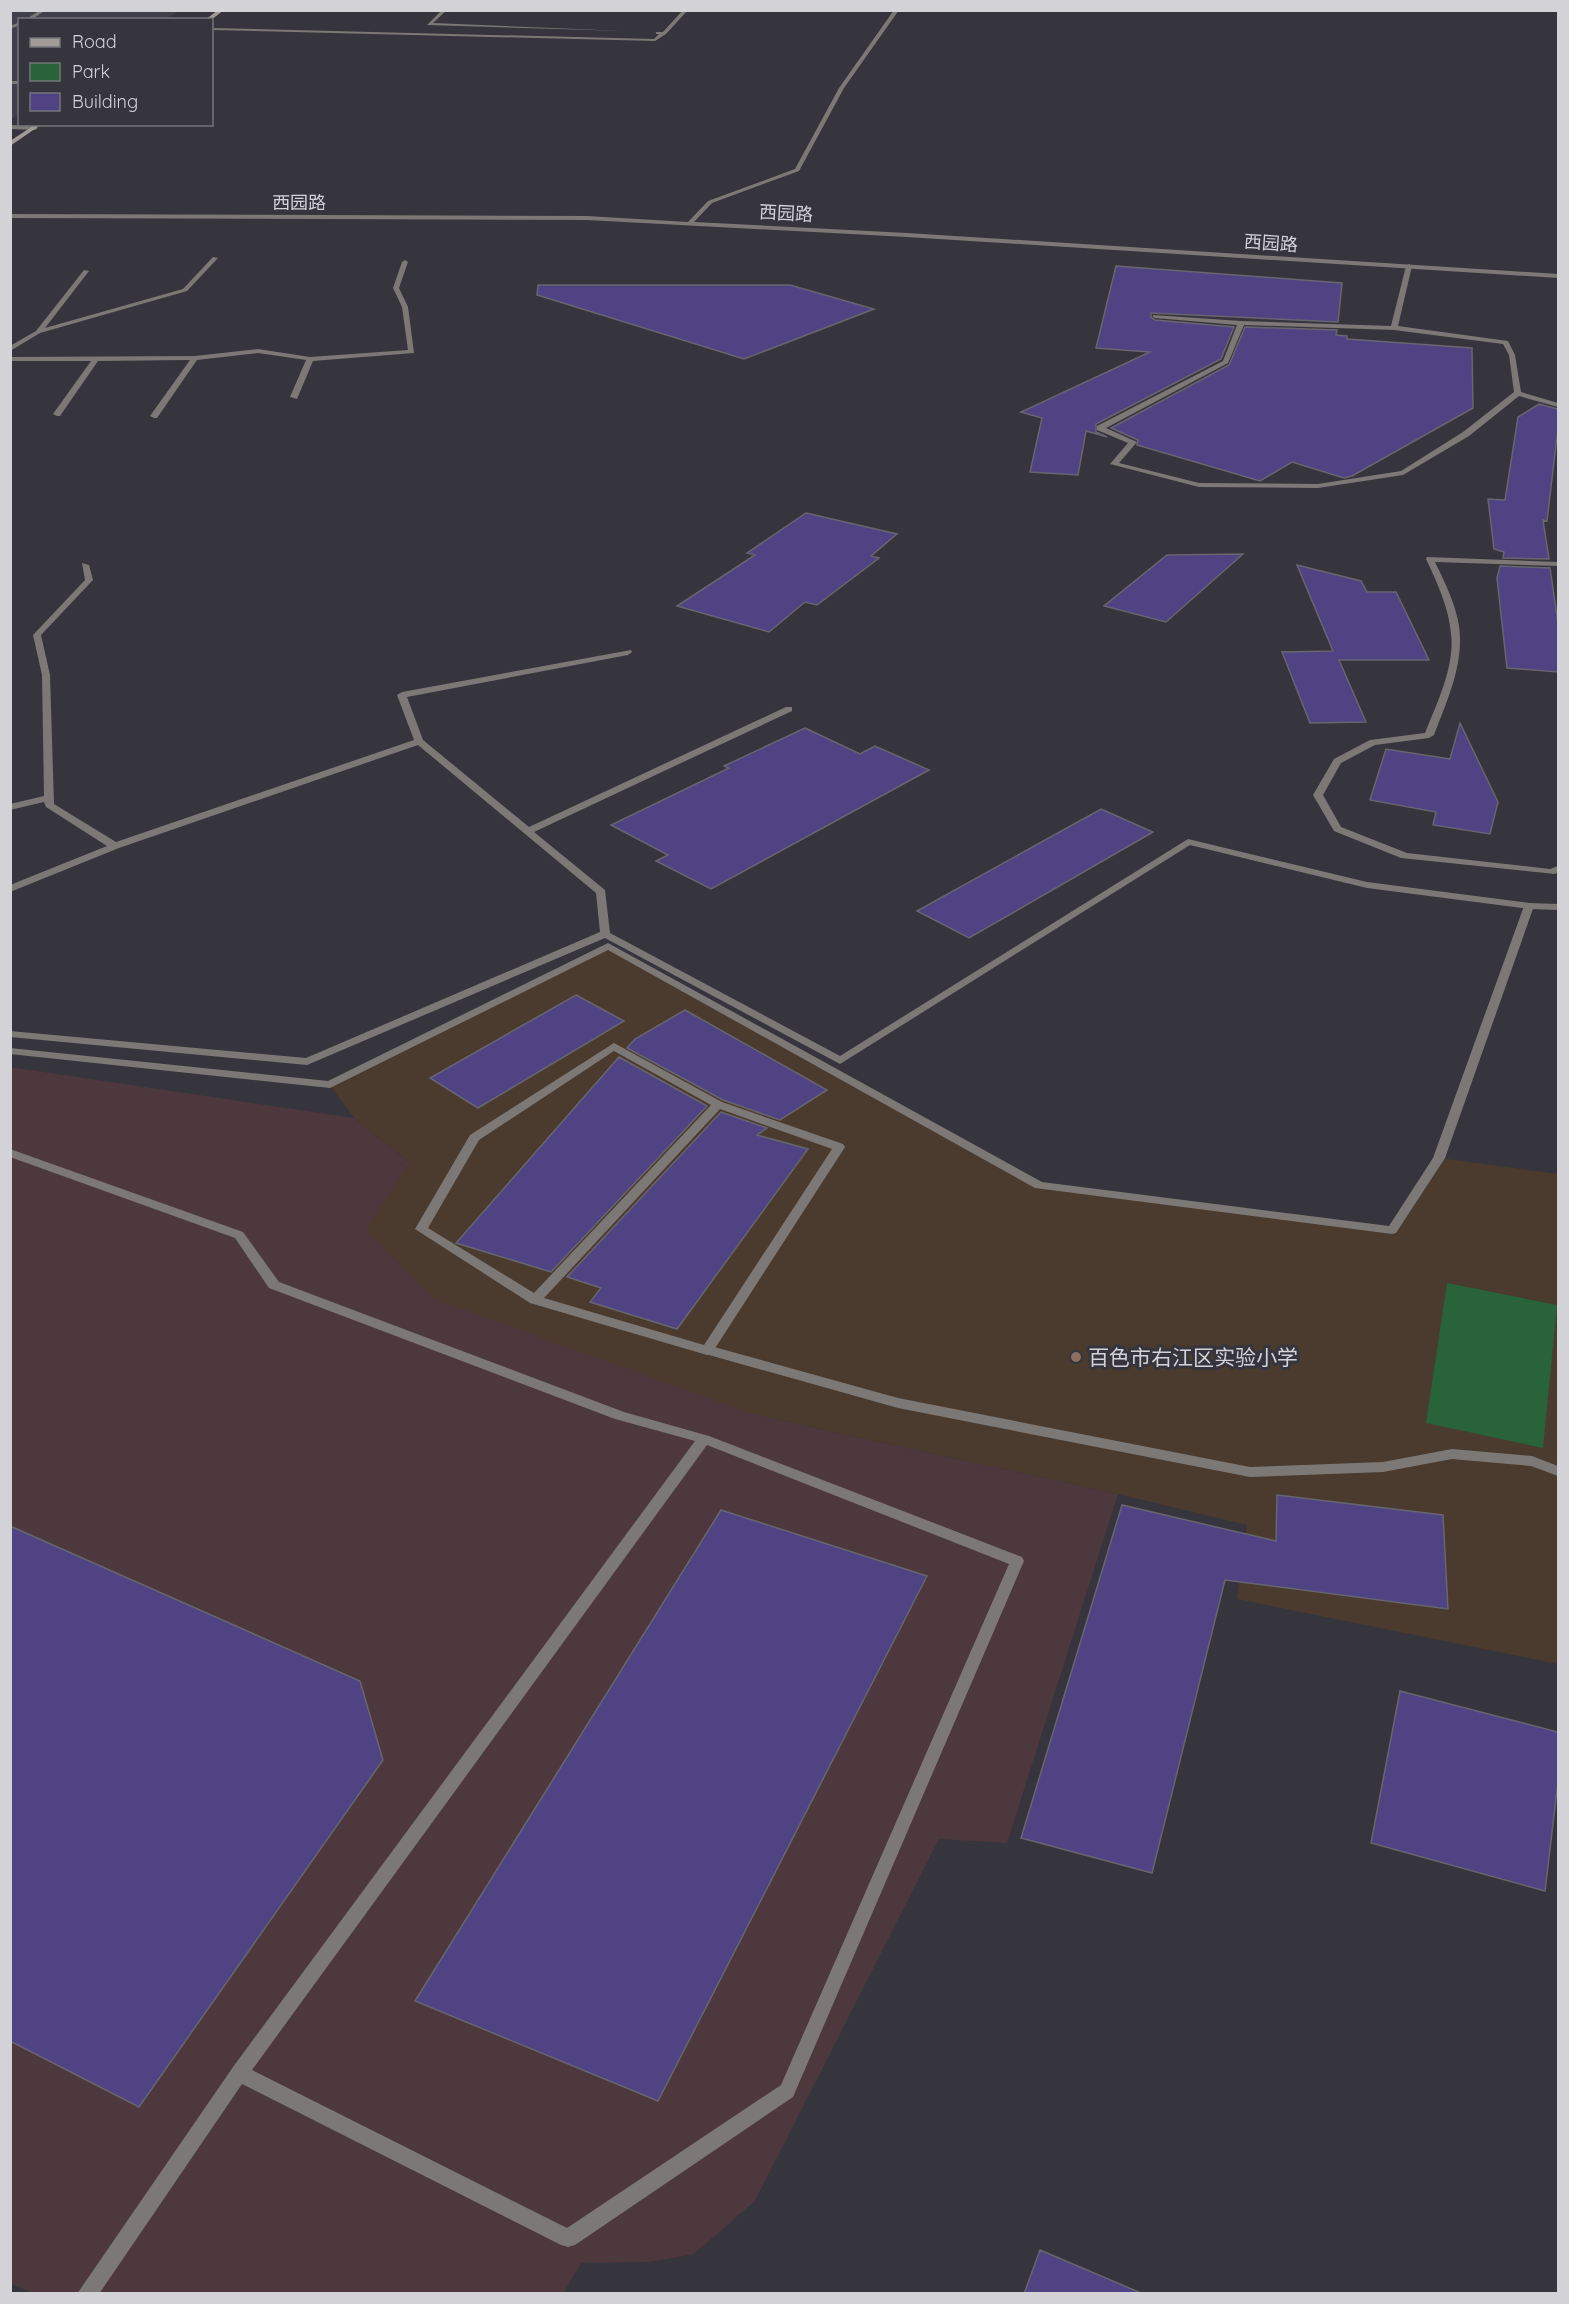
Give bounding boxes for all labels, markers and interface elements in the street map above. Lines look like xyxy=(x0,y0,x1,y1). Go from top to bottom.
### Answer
legend xyxy=(18,18,213,126)
text: Road xyxy=(72,30,117,53)
text: Park xyxy=(72,60,110,83)
text: Building xyxy=(72,90,138,113)
street label: 西园路 xyxy=(272,191,326,214)
street label: 西园路 xyxy=(758,200,814,226)
street label: 西园路 xyxy=(1243,230,1299,256)
place label: 百色市右江区实验小学 xyxy=(1088,1344,1298,1370)
marker: 百色市右江区实验小学 xyxy=(1069,1350,1083,1364)

